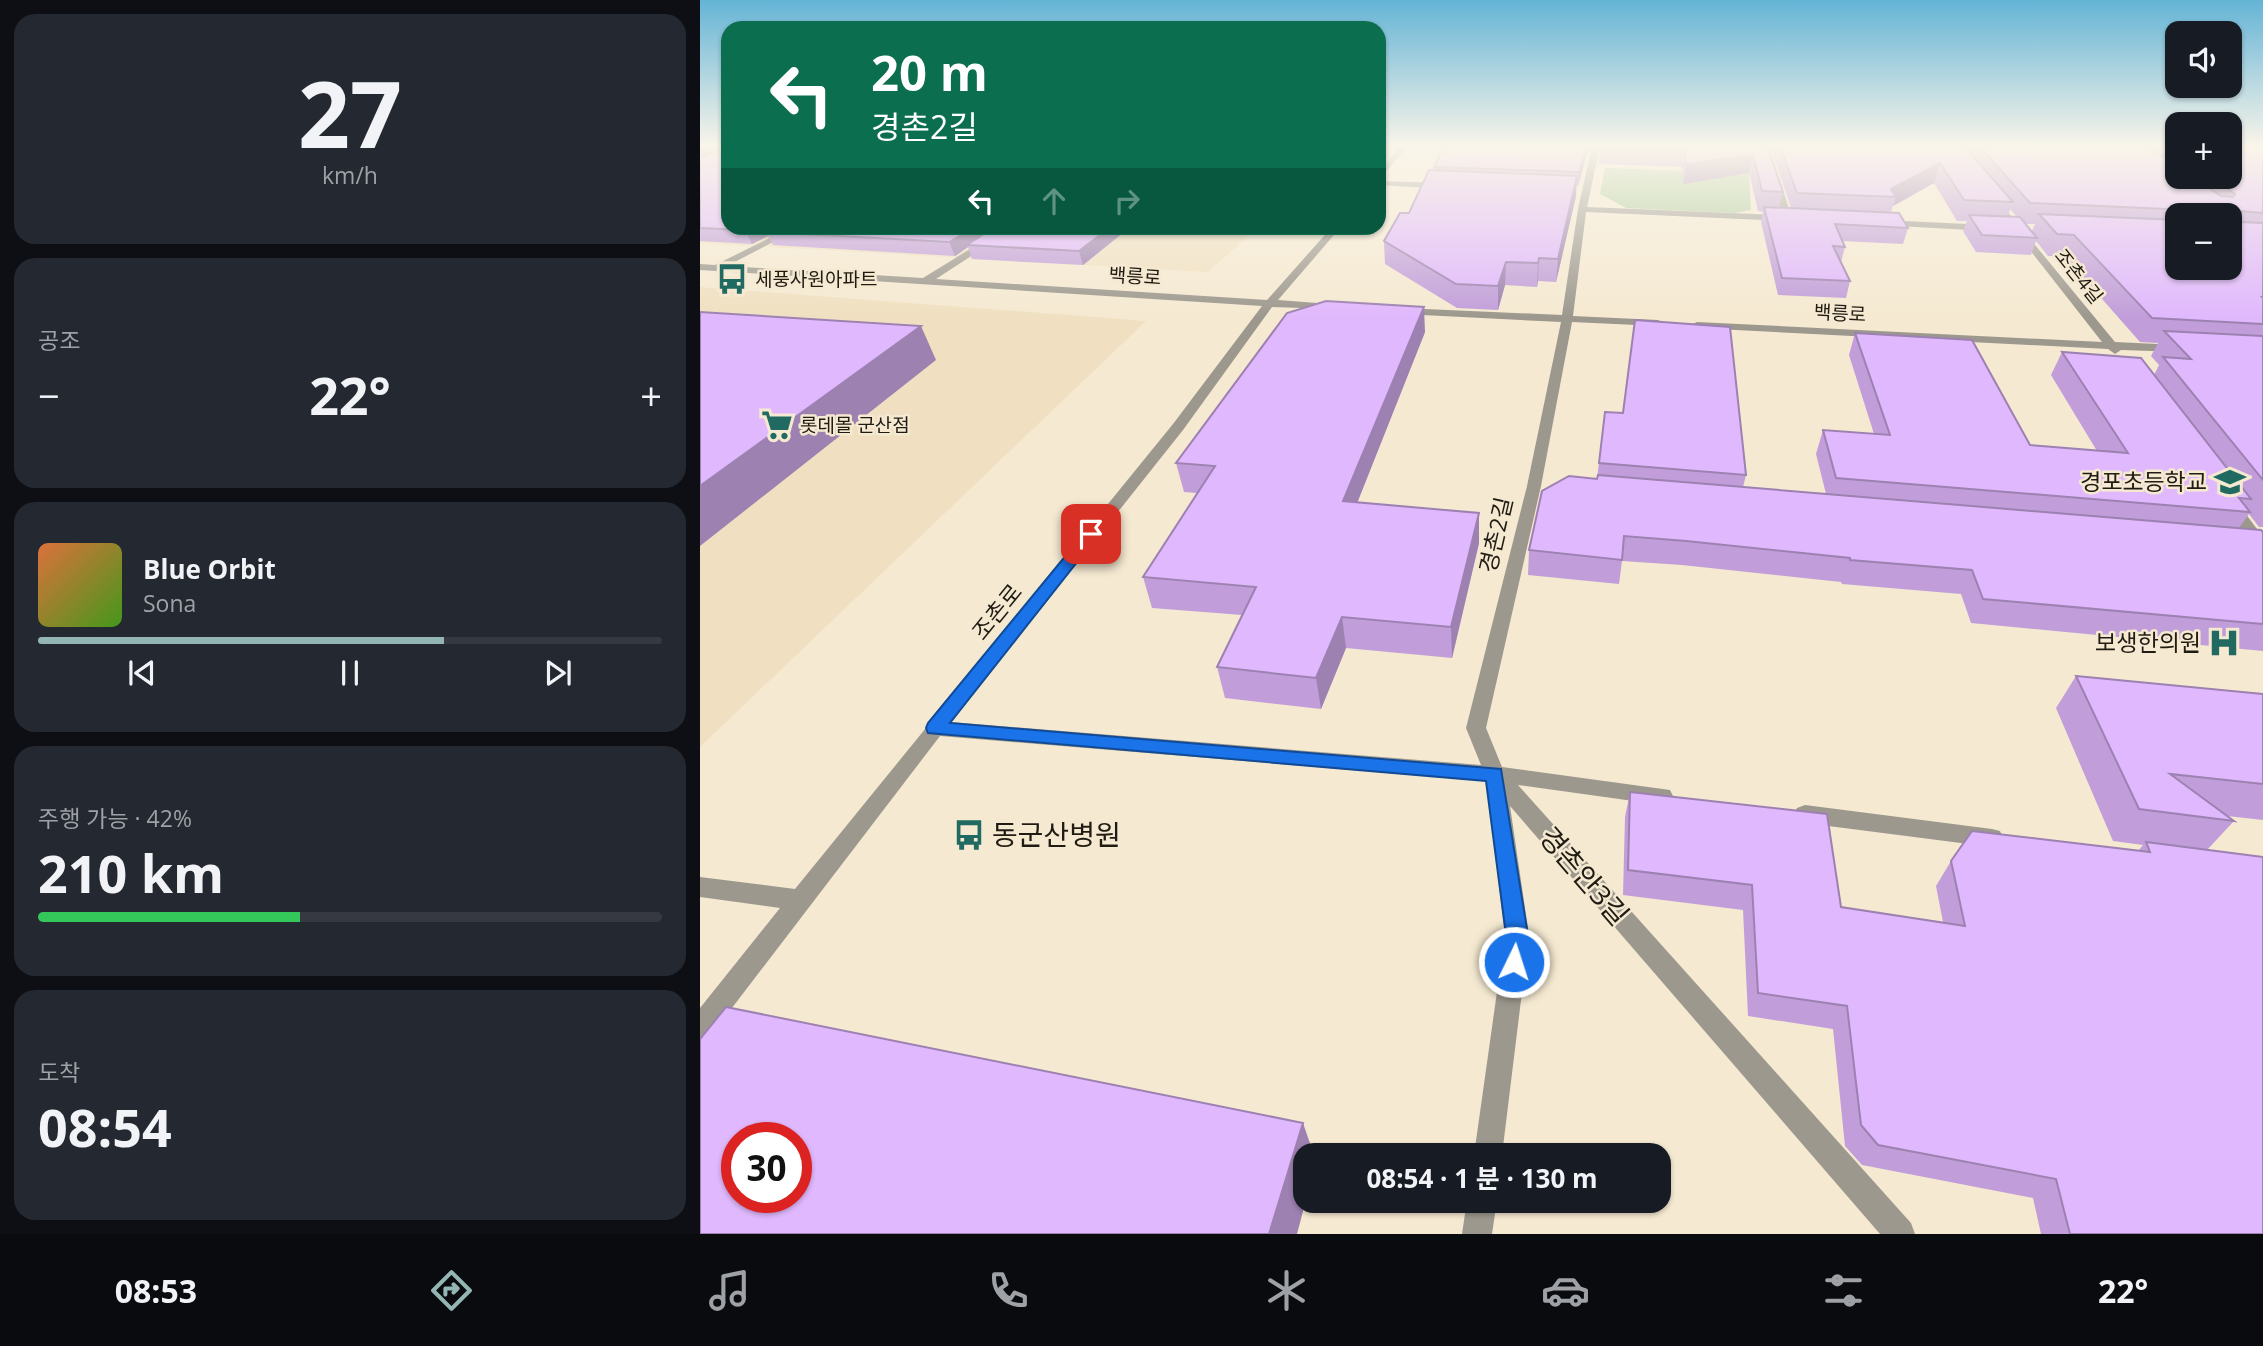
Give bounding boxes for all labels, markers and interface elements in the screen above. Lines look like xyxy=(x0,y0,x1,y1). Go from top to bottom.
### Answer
map controls xyxy=(2165,21,2242,280)
button: sound xyxy=(2165,21,2242,98)
text: 20 m xyxy=(871,39,988,105)
icon: left xyxy=(756,49,847,140)
text: 27 xyxy=(298,51,402,175)
text: 경촌2길 xyxy=(871,105,978,148)
button: + xyxy=(2165,112,2242,189)
text: km/h xyxy=(322,159,378,191)
icon: left xyxy=(962,182,1000,220)
icon: ahead xyxy=(1035,182,1073,220)
icon: right xyxy=(1108,182,1146,220)
button: − xyxy=(2165,203,2242,280)
street label: 조촌4길 xyxy=(2049,243,2109,309)
street label: 백릉로 xyxy=(1108,261,1162,291)
bus stop icon: 세풍사원아파트 xyxy=(715,262,749,296)
place label: 세풍사원아파트 xyxy=(755,266,877,292)
street label: 백릉로 xyxy=(1813,299,1867,327)
text: 공조 xyxy=(38,324,80,356)
text: 22° xyxy=(309,359,391,430)
text: − xyxy=(38,369,60,421)
text: + xyxy=(640,369,662,421)
supermarket icon: 롯데몰 군산점 xyxy=(760,408,794,442)
place label: 롯데몰 군산점 xyxy=(800,412,910,438)
place label: 경포초등학교 xyxy=(2080,465,2207,497)
school or university icon: 경포초등학교 xyxy=(2213,465,2247,499)
street label: 경촌2길 xyxy=(1471,494,1519,576)
pin xyxy=(1061,504,1121,564)
icon: arrive xyxy=(1072,515,1110,553)
text: Blue Orbit xyxy=(143,551,276,587)
street label: 조촌로 xyxy=(964,577,1029,646)
text: Sona xyxy=(143,587,196,619)
place label: 보생한의원 xyxy=(2095,626,2201,658)
hospital icon: 보생한의원 xyxy=(2207,626,2241,660)
icon: previous xyxy=(123,654,161,692)
icon: pause xyxy=(331,654,369,692)
icon: next xyxy=(539,654,577,692)
text: 주행 가능 · 42% xyxy=(38,802,192,834)
place label: 동군산병원 xyxy=(992,815,1121,853)
bus stop icon: 동군산병원 xyxy=(952,818,986,852)
street label: 경촌안3길 xyxy=(1531,818,1638,933)
text: 210 km xyxy=(38,837,224,908)
position arrow xyxy=(1477,925,1551,999)
text: 도착 xyxy=(38,1056,80,1088)
text: 08:54 xyxy=(38,1091,172,1162)
speed limit sign: 30 xyxy=(721,1122,812,1213)
text: 08:54 · 1 분 · 130 m xyxy=(1366,1160,1598,1196)
icon: directions xyxy=(427,1266,476,1315)
icon: music xyxy=(705,1266,754,1315)
icon: phone xyxy=(984,1266,1033,1315)
icon: climate xyxy=(1262,1266,1311,1315)
icon: car xyxy=(1541,1266,1590,1315)
icon: filters xyxy=(1819,1266,1868,1315)
text: 08:53 xyxy=(115,1269,197,1312)
text: 22° xyxy=(2098,1269,2148,1312)

